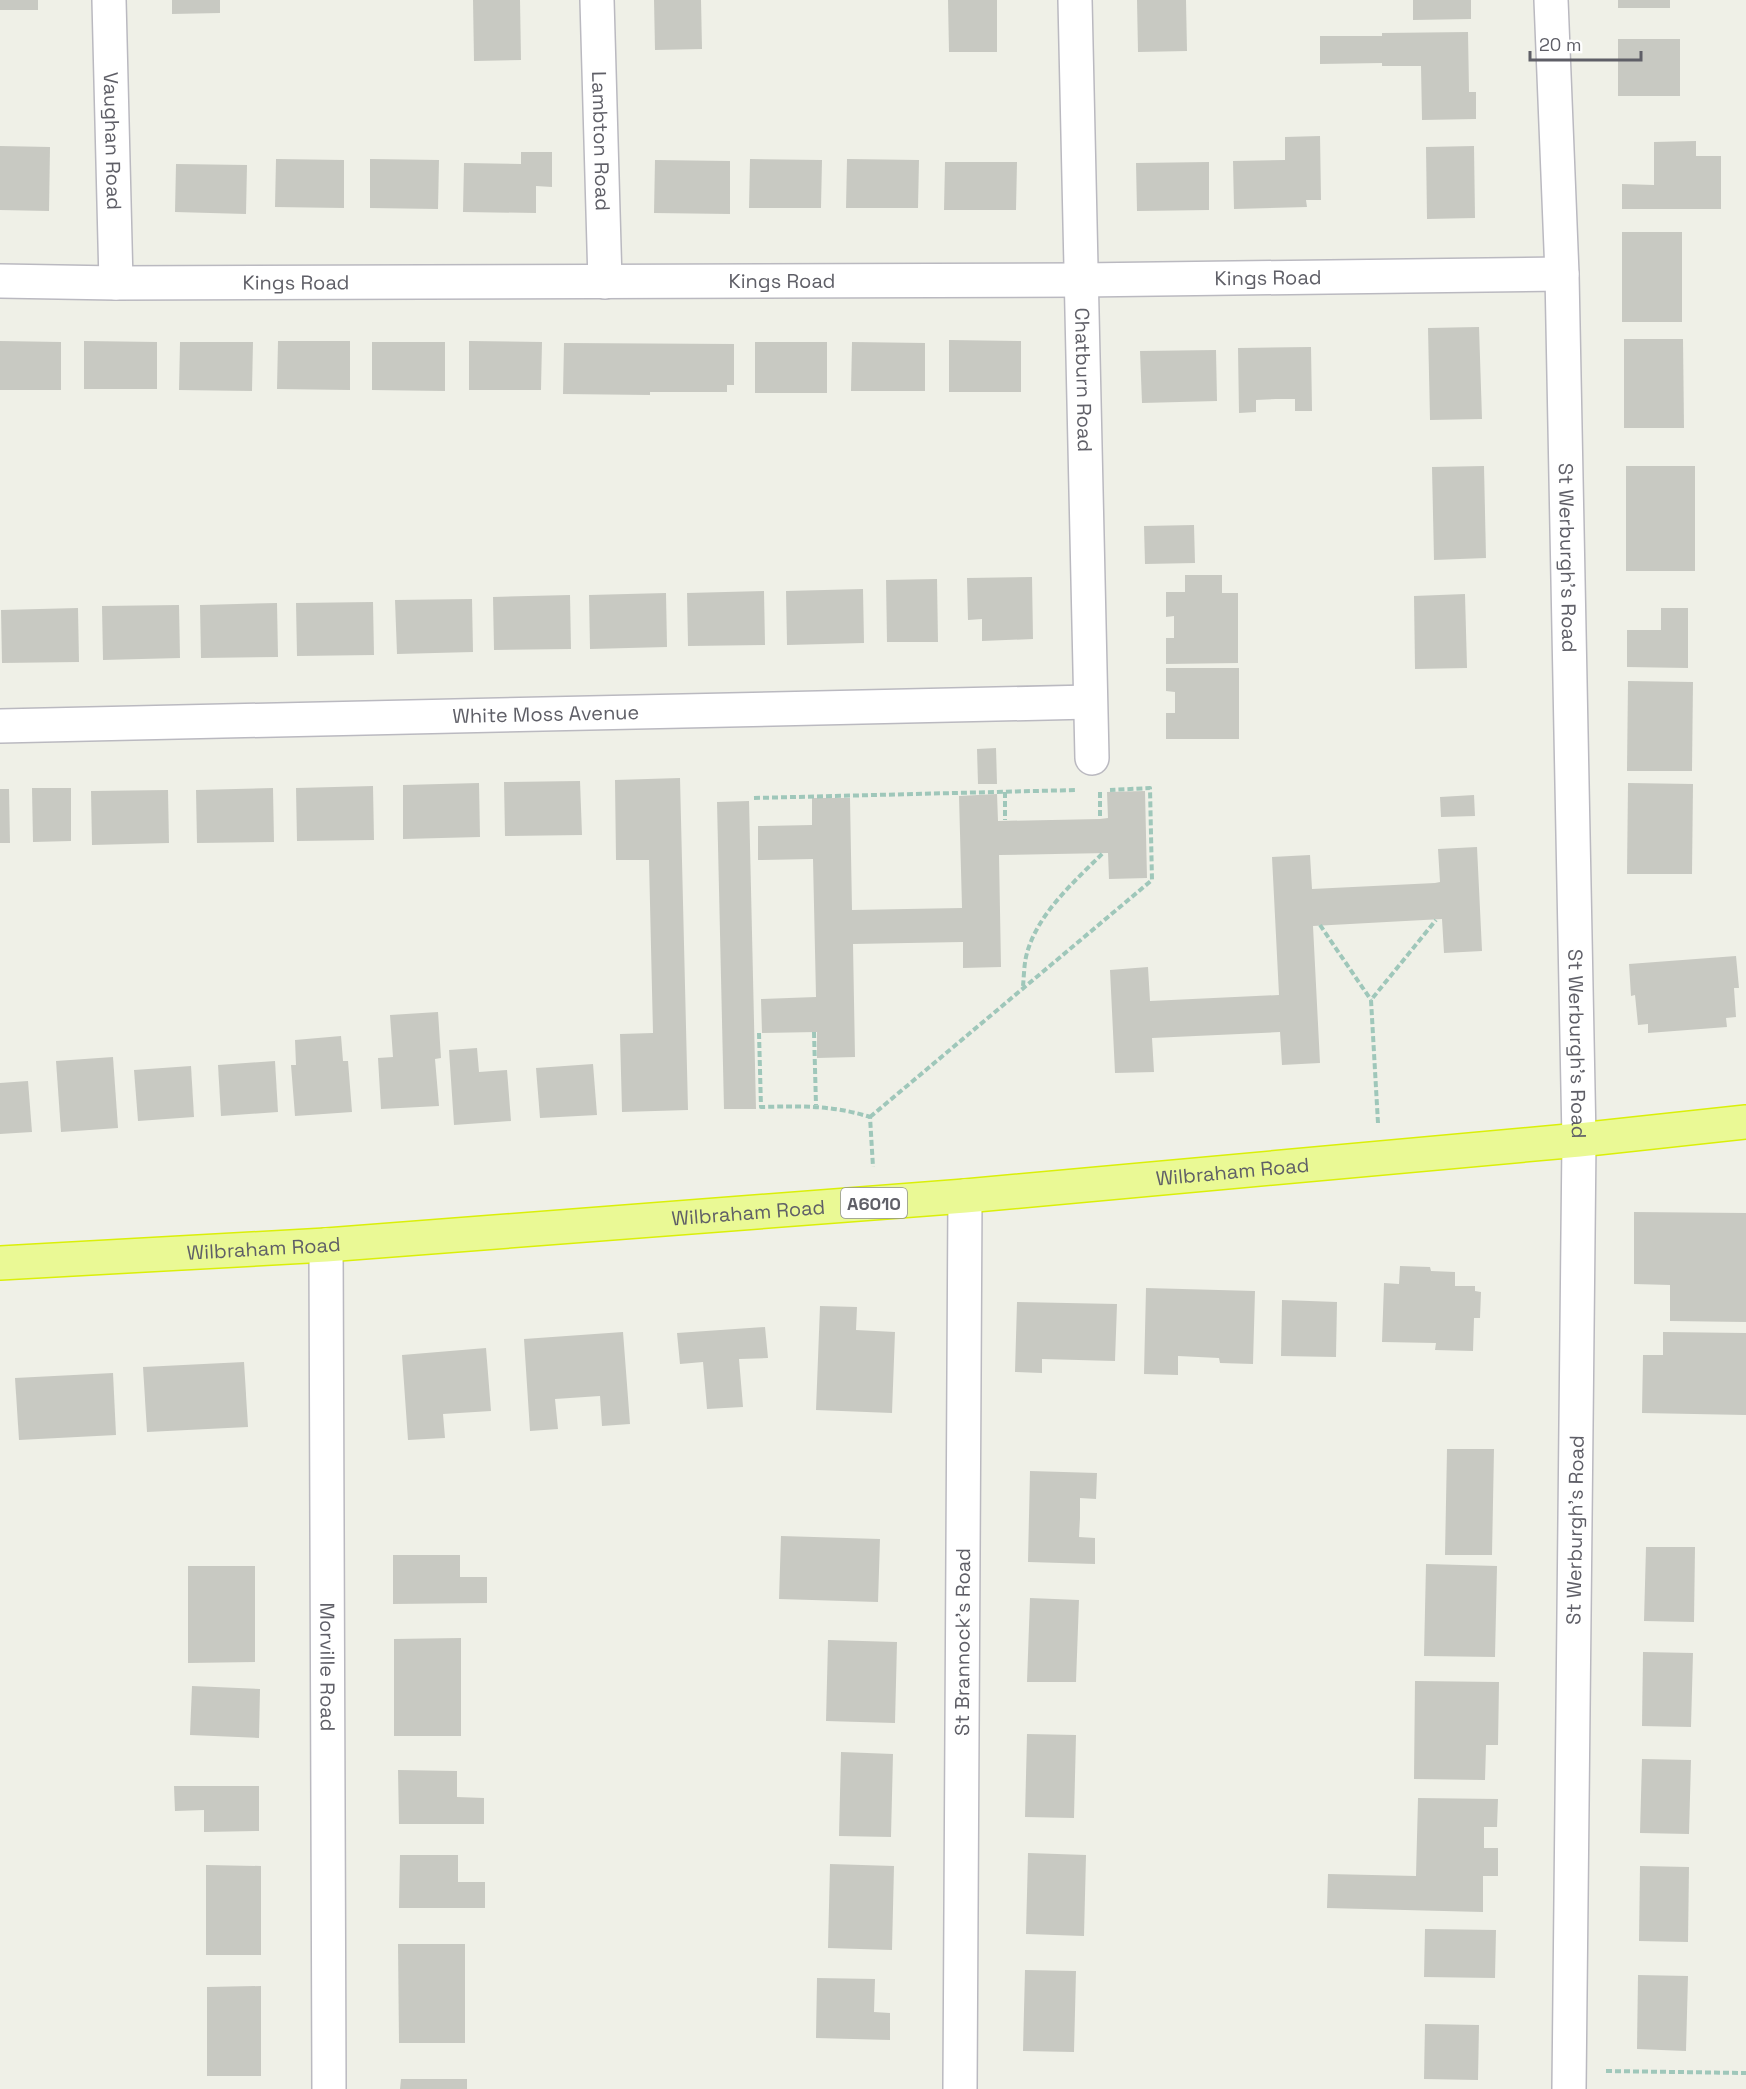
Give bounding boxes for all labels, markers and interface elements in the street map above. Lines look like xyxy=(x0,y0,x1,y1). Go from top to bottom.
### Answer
scale bar xyxy=(1530,24,1641,62)
text: 20 m xyxy=(1539,33,1582,56)
street label: Lambton Road xyxy=(586,71,616,211)
street label: Vaughan Road xyxy=(98,72,127,210)
street label: Kings Road xyxy=(1214,264,1322,291)
street label: Kings Road xyxy=(728,268,836,294)
street label: Kings Road xyxy=(242,269,350,296)
street label: Chatburn Road xyxy=(1069,307,1098,452)
street label: St Werburgh's Road xyxy=(1553,463,1582,653)
street label: White Moss Avenue xyxy=(452,699,640,729)
street label: St Werburgh's Road xyxy=(1562,949,1592,1139)
street label: Wilbraham Road xyxy=(1155,1152,1310,1192)
road number: A6010 xyxy=(841,1188,907,1218)
street label: Wilbraham Road xyxy=(670,1194,826,1231)
street label: Wilbraham Road xyxy=(186,1231,342,1266)
street label: St Werburgh's Road xyxy=(1560,1435,1590,1625)
street label: St Brannock's Road xyxy=(949,1548,976,1736)
street label: Morville Road xyxy=(314,1603,341,1731)

